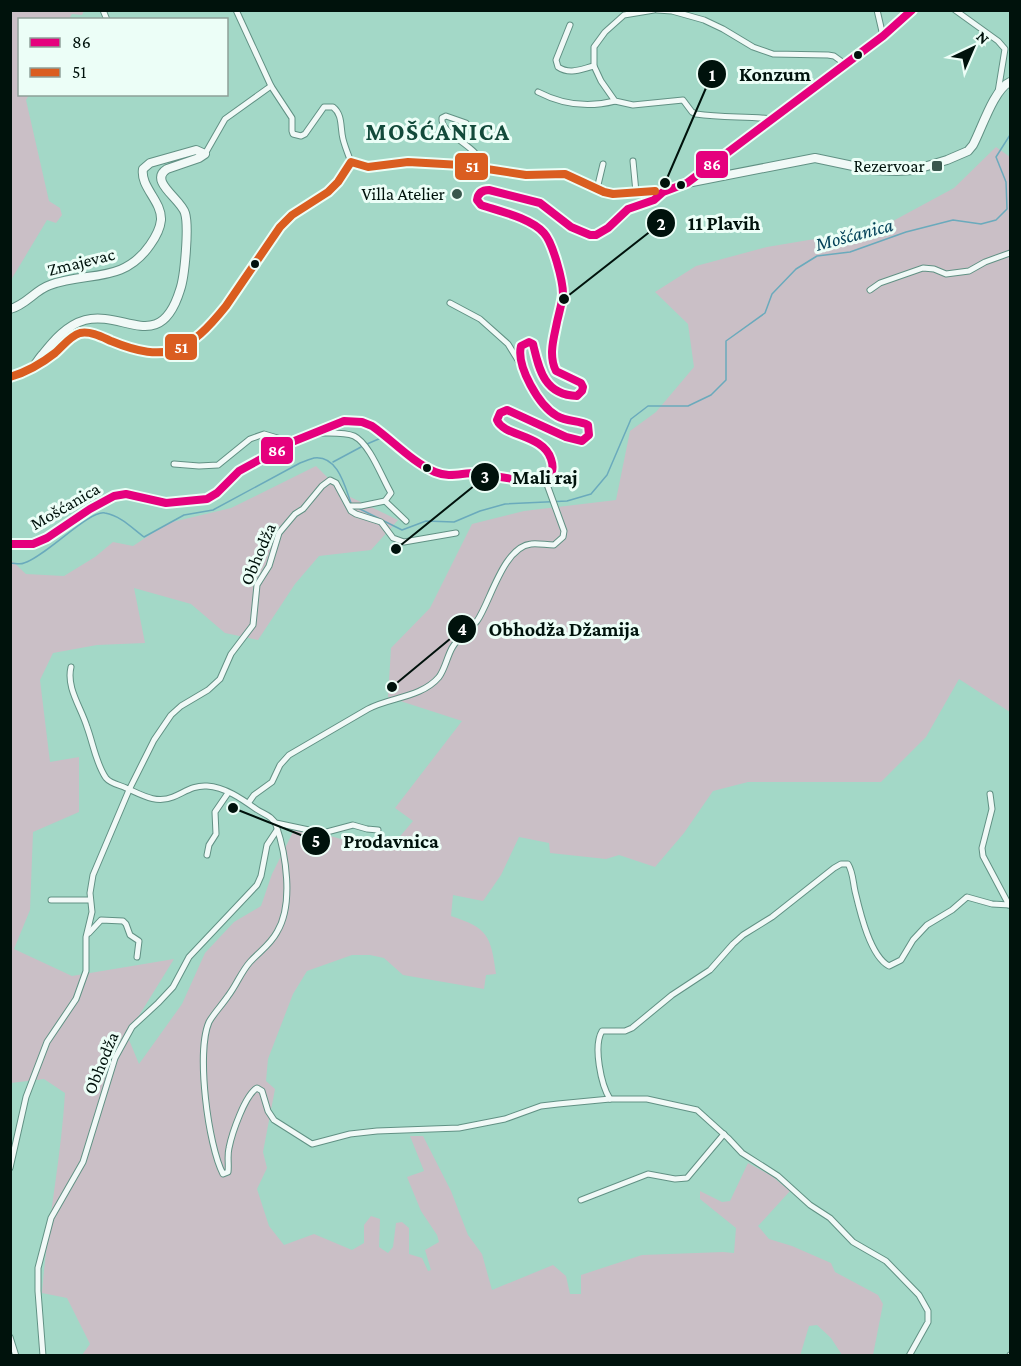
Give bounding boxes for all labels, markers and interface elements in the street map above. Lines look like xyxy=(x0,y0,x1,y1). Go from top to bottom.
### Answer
legend xyxy=(18,18,228,96)
north arrow xyxy=(943,18,1003,78)
text: N xyxy=(973,28,993,48)
text: 86 xyxy=(72,32,91,52)
unlabelled marker xyxy=(852,49,864,61)
callout: Konzum xyxy=(697,55,823,93)
text: 51 xyxy=(72,62,86,82)
text: Konzum xyxy=(739,63,811,85)
text: 1 xyxy=(709,65,716,85)
district label: MOŠĆANICA xyxy=(366,118,510,145)
line badge: 86 xyxy=(695,150,729,179)
line badge: 51 xyxy=(454,152,489,181)
text: 86 xyxy=(703,156,721,173)
place label: Rezervoar xyxy=(854,156,926,176)
text: 51 xyxy=(465,158,479,175)
marker: Rezervoar xyxy=(930,159,944,173)
unlabelled marker xyxy=(675,179,687,191)
place label: Villa Atelier xyxy=(362,184,446,204)
marker: Villa Atelier xyxy=(450,187,464,201)
callout: 11 Plavih xyxy=(646,204,772,242)
text: 11 Plavih xyxy=(688,212,761,234)
water label: Mošćanica xyxy=(812,213,895,255)
text: 2 xyxy=(656,214,666,234)
street label: Zmajevac xyxy=(45,244,117,281)
unlabelled marker xyxy=(249,258,261,270)
line badge: 51 xyxy=(164,333,198,361)
text: 51 xyxy=(174,339,188,356)
line badge: 86 xyxy=(260,436,294,465)
text: 86 xyxy=(268,442,286,459)
callout: Mali raj xyxy=(470,458,590,496)
unlabelled marker xyxy=(421,462,433,474)
text: Mali raj xyxy=(512,466,578,489)
text: 3 xyxy=(481,467,489,487)
street label: Mošćanica xyxy=(27,478,103,534)
street label: Obhodža xyxy=(236,520,280,588)
callout: Obhodža Džamija xyxy=(447,610,652,648)
text: Obhodža Džamija xyxy=(488,618,640,641)
text: 4 xyxy=(457,619,467,639)
callout: Prodavnica xyxy=(301,822,451,860)
text: Prodavnica xyxy=(343,830,439,852)
text: 5 xyxy=(312,831,320,851)
street label: Obhodža xyxy=(79,1029,123,1097)

